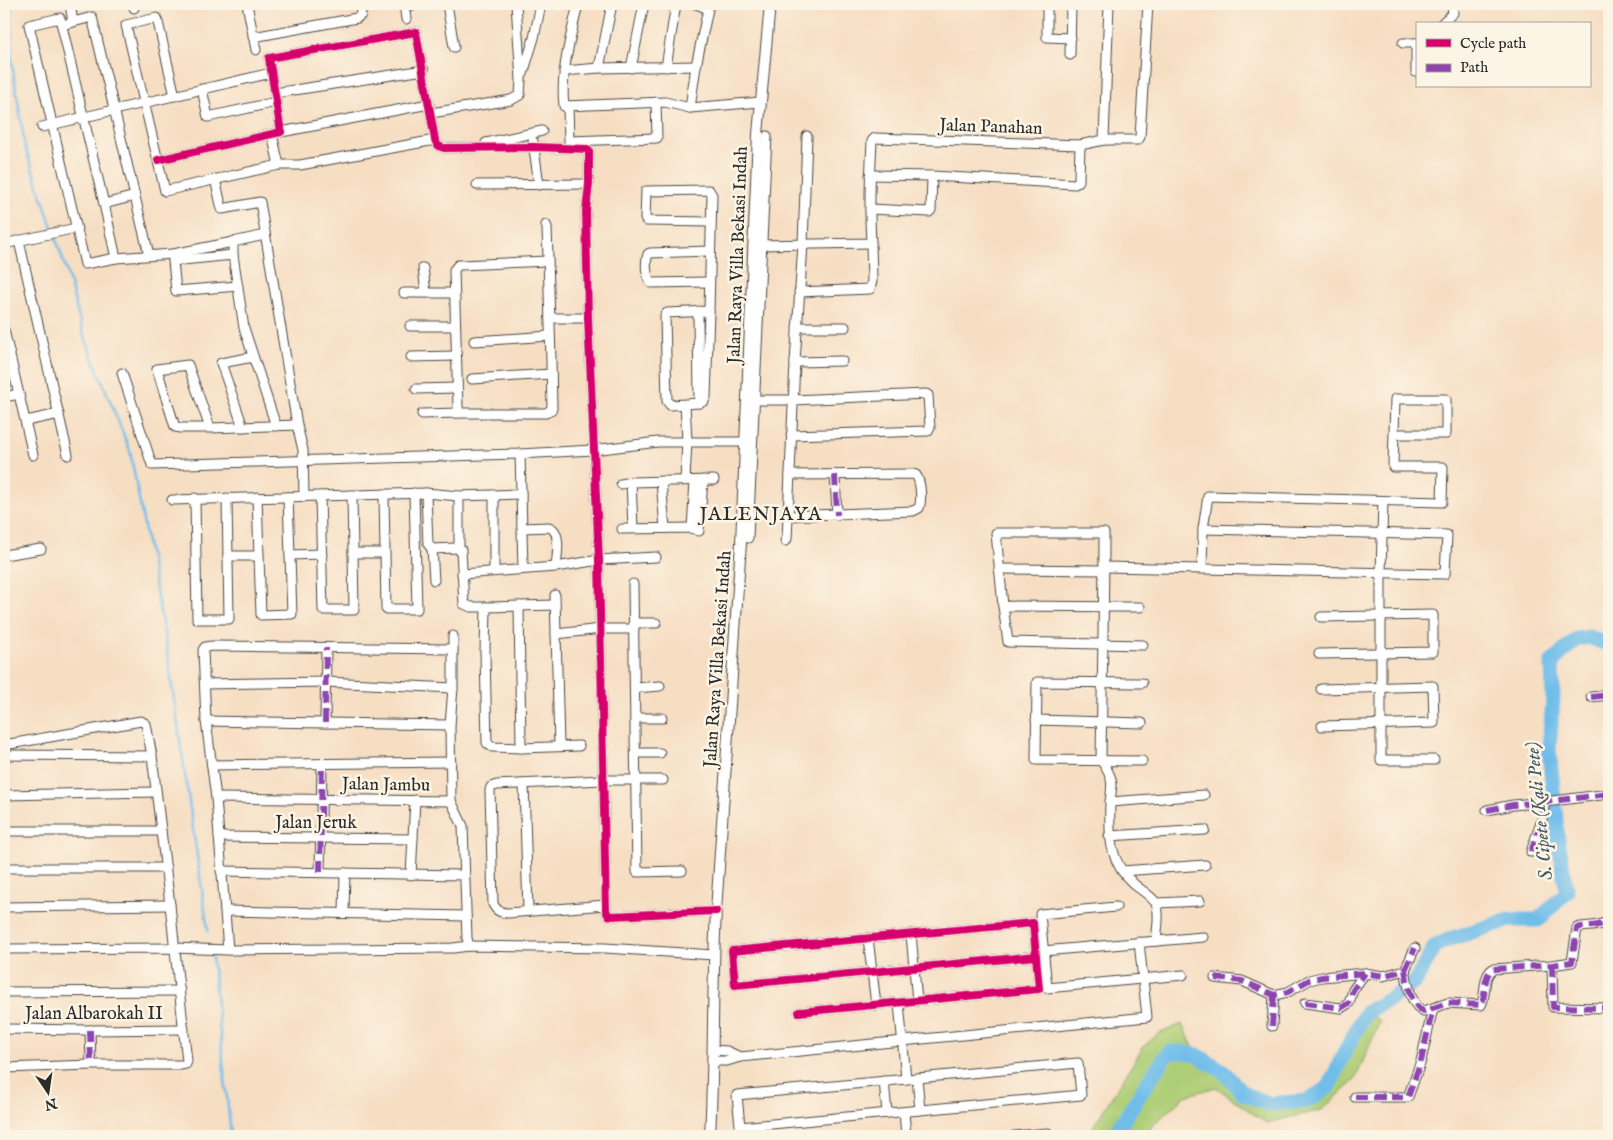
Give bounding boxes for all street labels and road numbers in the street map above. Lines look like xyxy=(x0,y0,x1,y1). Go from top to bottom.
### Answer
street label: Jalan Panahan xyxy=(937,114,1043,141)
street label: Jalan Raya Villa Bekasi Indah xyxy=(723,146,754,366)
street label: Jalan Raya Villa Bekasi Indah xyxy=(699,549,738,770)
street label: Jalan Jambu xyxy=(340,773,430,798)
street label: Jalan Jeruk xyxy=(273,812,357,835)
street label: Jalan Albarokah II xyxy=(23,1003,163,1026)

